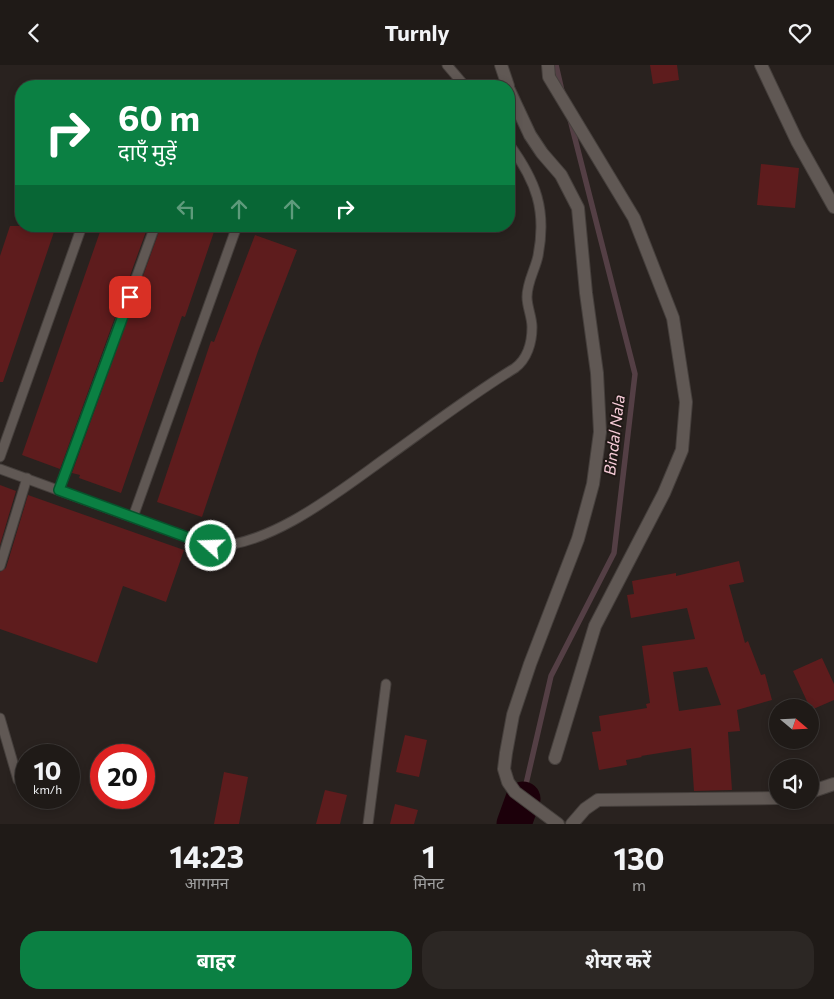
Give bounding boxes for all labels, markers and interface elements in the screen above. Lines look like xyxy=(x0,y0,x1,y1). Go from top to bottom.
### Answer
icon: back xyxy=(20,19,48,47)
text: Turnly xyxy=(384,19,450,46)
icon: heart xyxy=(786,19,814,47)
text: 60 m xyxy=(118,95,200,138)
icon: right xyxy=(35,100,100,165)
text: दाएँ मुड़ें xyxy=(118,138,177,165)
icon: left xyxy=(172,195,200,223)
icon: ahead xyxy=(225,195,253,223)
icon: ahead xyxy=(278,195,306,223)
icon: right xyxy=(331,195,359,223)
pin xyxy=(109,276,151,318)
icon: arrive xyxy=(116,283,144,311)
water label: Bindal Nala xyxy=(599,393,628,476)
position arrow xyxy=(184,519,236,571)
north arrow xyxy=(769,699,819,749)
map controls xyxy=(769,699,819,809)
speed limit sign: 20 xyxy=(90,744,155,809)
text: 10 xyxy=(34,755,61,785)
button: sound xyxy=(769,759,819,809)
text: km/h xyxy=(33,782,62,796)
text: 14:23 xyxy=(169,837,244,874)
text: 1 xyxy=(422,837,436,874)
text: 130 xyxy=(614,839,665,876)
text: आगमन xyxy=(185,873,229,892)
text: मिनट xyxy=(413,873,444,892)
text: m xyxy=(632,875,646,894)
button: बाहर xyxy=(20,931,412,989)
button: शेयर करें xyxy=(422,931,814,989)

